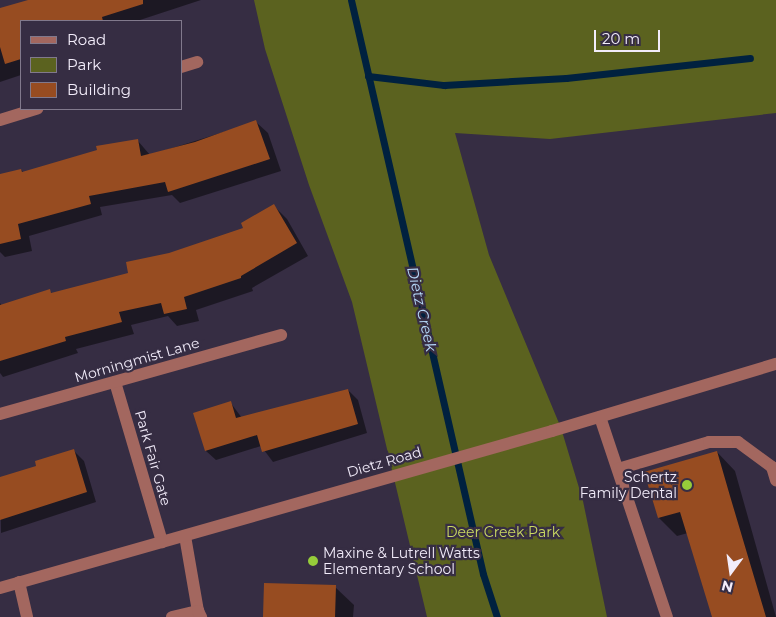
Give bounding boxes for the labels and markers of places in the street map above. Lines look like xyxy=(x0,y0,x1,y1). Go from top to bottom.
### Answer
place label: Schertz Family Dental xyxy=(580,469,677,502)
marker: Schertz Family Dental xyxy=(681,479,693,491)
place label: Maxine & Lutrell Watts Elementary School xyxy=(323,545,480,578)
marker: Maxine & Lutrell Watts Elementary School xyxy=(307,555,319,567)

